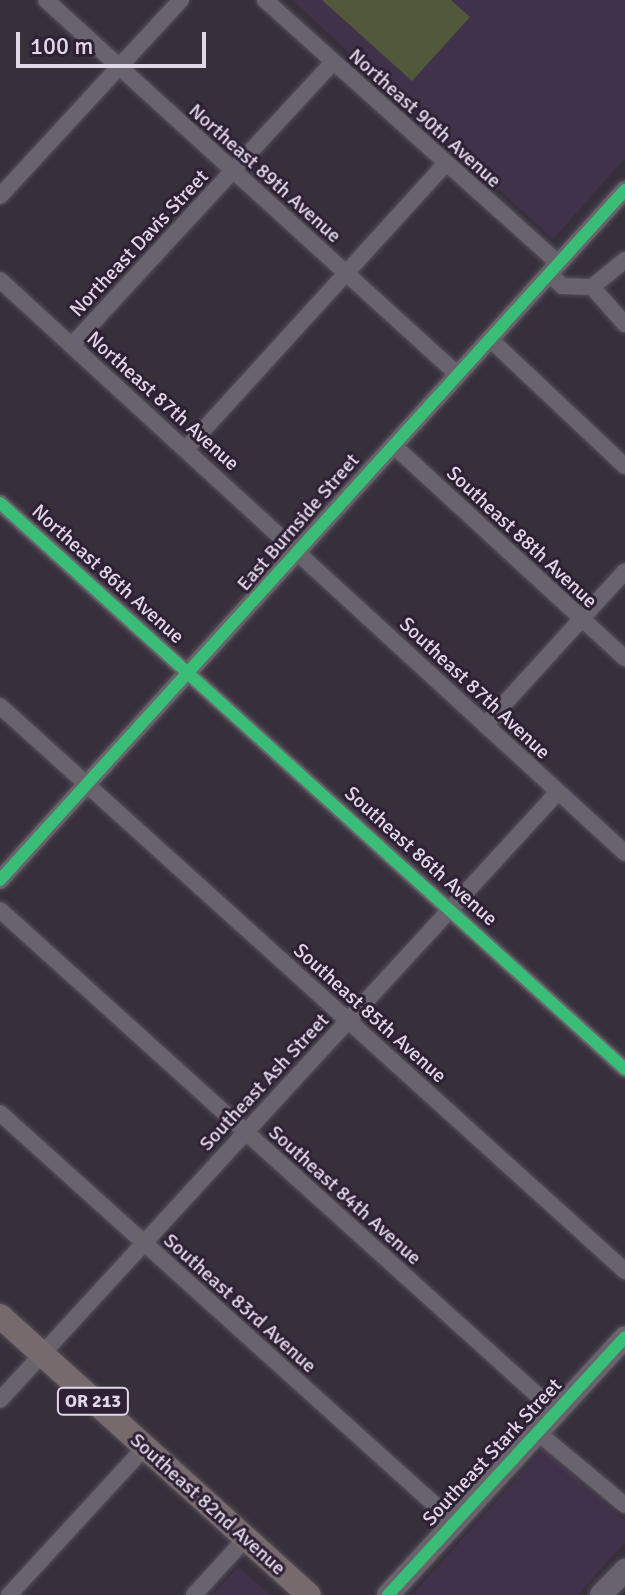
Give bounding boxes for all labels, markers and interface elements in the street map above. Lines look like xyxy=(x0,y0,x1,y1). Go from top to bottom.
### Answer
scale bar xyxy=(20,16,210,66)
text: 100 m xyxy=(30,31,93,61)
street label: Northeast 90th Avenue xyxy=(344,43,506,193)
street label: Northeast 89th Avenue xyxy=(184,98,346,248)
street label: Northeast Davis Street xyxy=(65,165,213,321)
street label: Northeast 87th Avenue xyxy=(82,326,244,476)
street label: East Burnside Street xyxy=(232,448,364,596)
street label: Southeast 88th Avenue xyxy=(442,461,602,613)
street label: Northeast 86th Avenue xyxy=(27,499,189,649)
street label: Southeast 87th Avenue xyxy=(395,612,555,764)
street label: Southeast 86th Avenue xyxy=(340,781,502,931)
street label: Southeast 85th Avenue xyxy=(289,938,451,1088)
street label: Southeast Ash Street xyxy=(194,1008,334,1156)
street label: Southeast 84th Avenue xyxy=(264,1120,426,1270)
street label: Southeast 83rd Avenue xyxy=(159,1228,321,1378)
street label: Southeast Stark Street xyxy=(417,1373,567,1531)
road number: OR 213 xyxy=(55,1387,131,1415)
street label: Southeast 82nd Avenue xyxy=(125,1428,291,1580)

